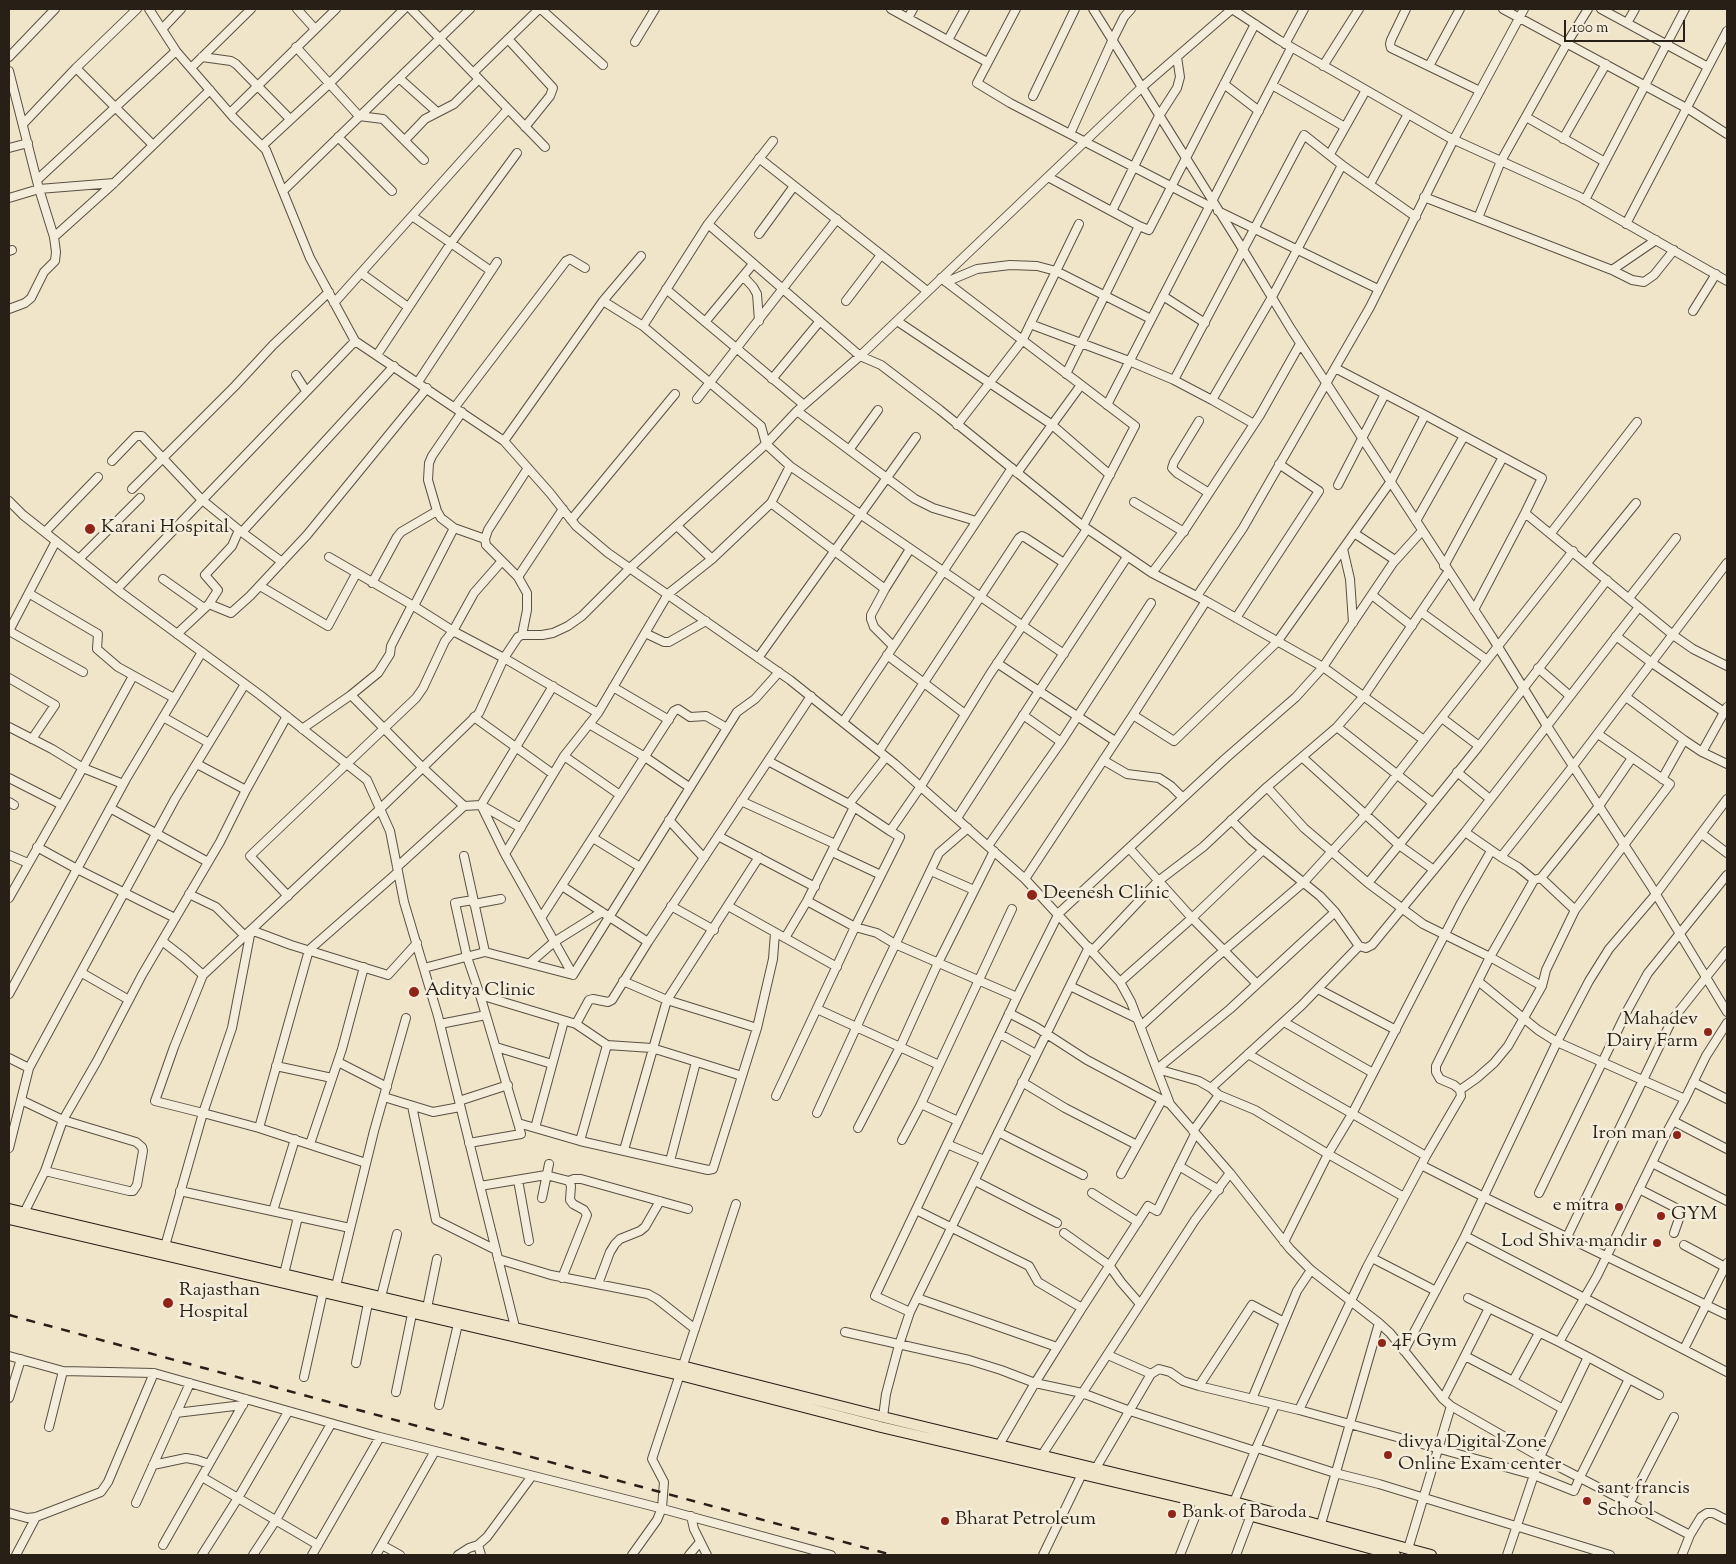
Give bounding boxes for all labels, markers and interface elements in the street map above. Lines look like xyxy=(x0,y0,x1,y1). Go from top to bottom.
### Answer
scale bar xyxy=(1566,10,1687,42)
text: 100 m xyxy=(1572,18,1608,39)
place label: Karani Hospital xyxy=(101,518,229,540)
marker: Karani Hospital xyxy=(83,522,97,536)
place label: Deenesh Clinic xyxy=(1043,884,1169,906)
marker: Deenesh Clinic xyxy=(1025,888,1039,902)
place label: Aditya Clinic xyxy=(425,981,535,1003)
marker: Aditya Clinic xyxy=(407,985,421,999)
place label: Mahadev Dairy Farm xyxy=(1607,1010,1698,1054)
marker: Mahadev Dairy Farm xyxy=(1702,1026,1714,1038)
place label: Iron man xyxy=(1592,1124,1667,1146)
marker: Iron man xyxy=(1671,1129,1683,1141)
place label: e mitra xyxy=(1553,1196,1609,1218)
marker: e mitra xyxy=(1613,1201,1625,1213)
place label: GYM xyxy=(1671,1205,1718,1227)
marker: GYM xyxy=(1655,1210,1667,1222)
place label: Lod Shiva mandir xyxy=(1501,1232,1647,1254)
marker: Lod Shiva mandir xyxy=(1651,1237,1663,1249)
place label: Rajasthan Hospital xyxy=(179,1281,260,1325)
marker: Rajasthan Hospital xyxy=(161,1296,175,1310)
place label: 4F Gym xyxy=(1392,1332,1457,1354)
marker: 4F Gym xyxy=(1376,1337,1388,1349)
place label: divya Digital Zone Online Exam center xyxy=(1398,1433,1561,1477)
marker: divya Digital Zone Online Exam center xyxy=(1382,1449,1394,1461)
place label: sant francis School xyxy=(1597,1479,1690,1523)
marker: sant francis School xyxy=(1581,1495,1593,1507)
place label: Bank of Baroda xyxy=(1182,1503,1307,1525)
marker: Bank of Baroda xyxy=(1166,1508,1178,1520)
place label: Bharat Petroleum xyxy=(955,1510,1096,1532)
marker: Bharat Petroleum xyxy=(939,1515,951,1527)

